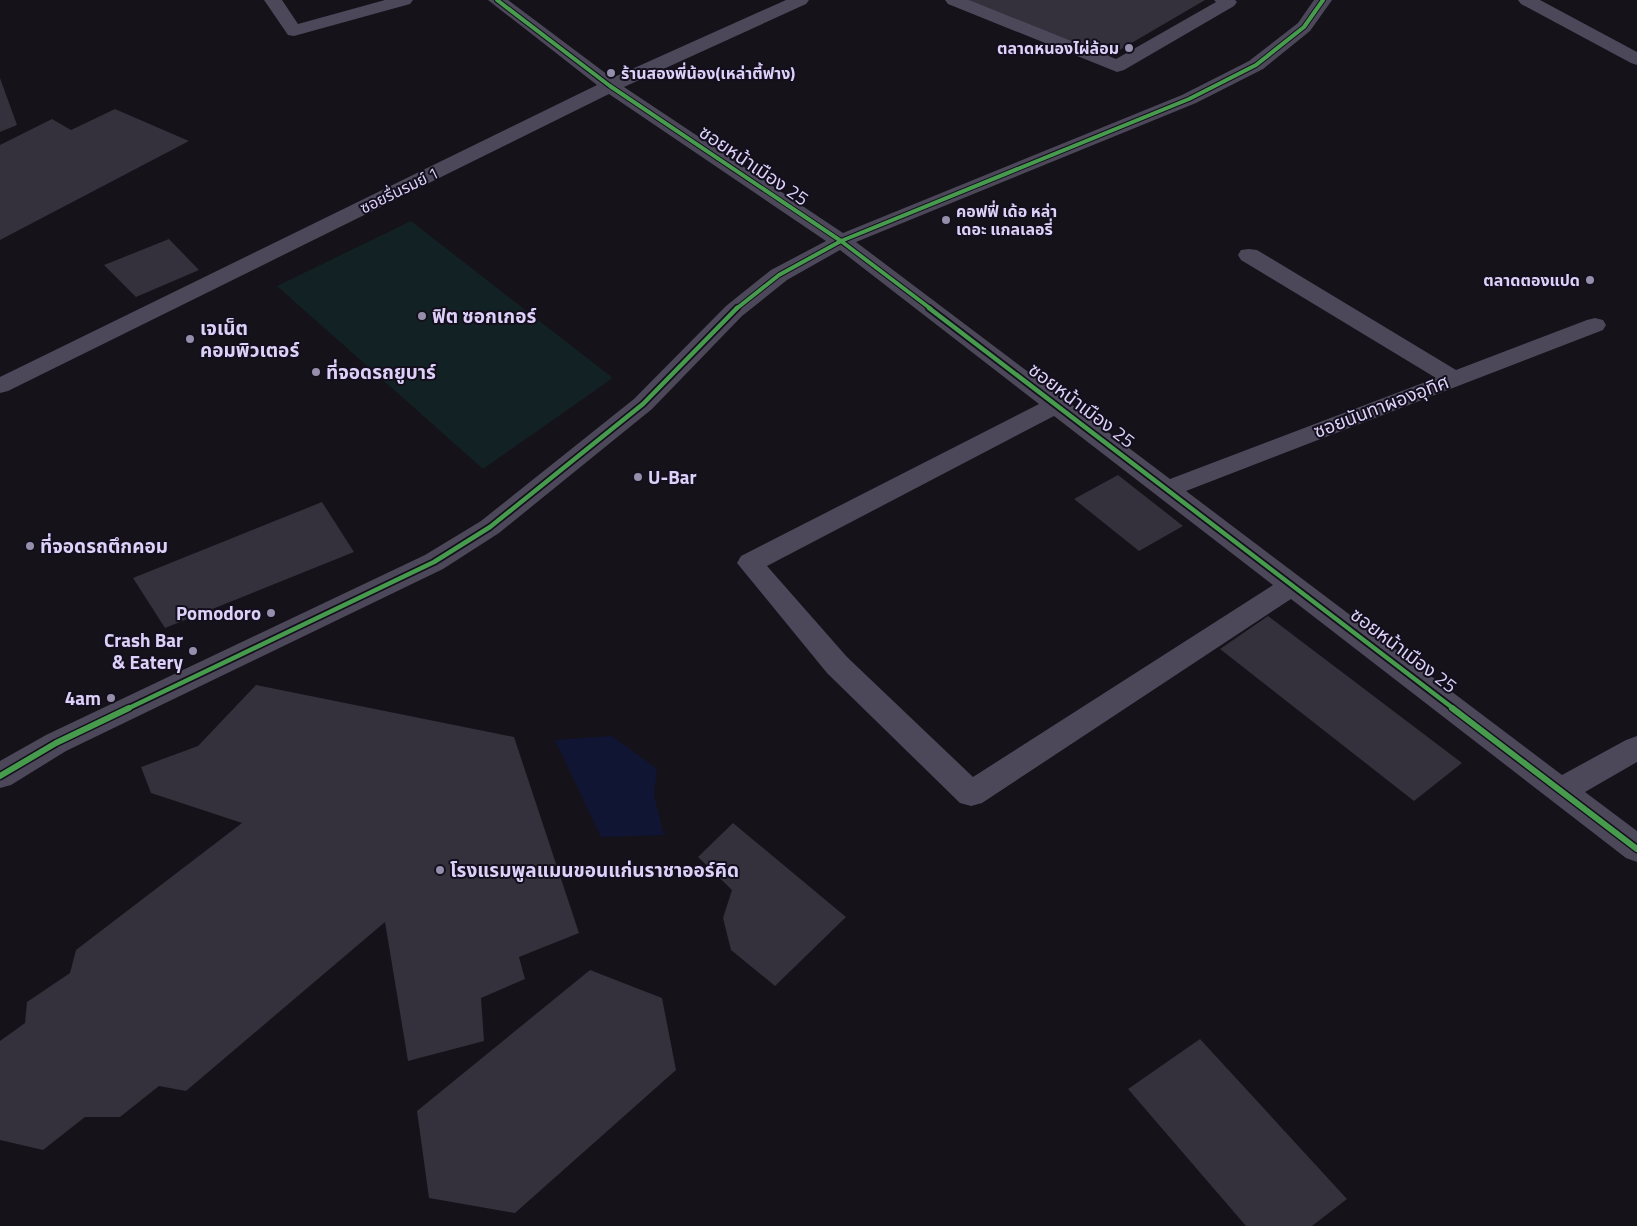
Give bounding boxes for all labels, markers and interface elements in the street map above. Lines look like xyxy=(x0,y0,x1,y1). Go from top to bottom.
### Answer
place label: ตลาดหนองไผ่ล้อม xyxy=(997,36,1119,60)
marker: ตลาดหนองไผ่ล้อม xyxy=(1123,42,1135,54)
place label: ร้านสองพี่น้อง(เหล่าตี้ฟาง) xyxy=(621,61,795,85)
marker: ร้านสองพี่น้อง(เหล่าตี้ฟาง) xyxy=(605,67,617,79)
street label: ซอยหน้าเมือง 25 xyxy=(693,117,815,212)
street label: ซอยรื่นรมย์ 1 xyxy=(356,161,442,219)
place label: คอฟฟี่ เด้อ หล่า เดอะ แกลเลอรี่ xyxy=(956,199,1057,241)
marker: คอฟฟี่ เด้อ หล่า เดอะ แกลเลอรี่ xyxy=(940,214,952,226)
place label: ตลาดตองแปด xyxy=(1483,268,1580,292)
marker: ตลาดตองแปด xyxy=(1584,274,1596,286)
place label: ฟิต ซอกเกอร์ xyxy=(432,301,536,330)
marker: ฟิต ซอกเกอร์ xyxy=(416,310,428,322)
place label: เจเน็ต คอมพิวเตอร์ xyxy=(200,313,299,364)
marker: เจเน็ต คอมพิวเตอร์ xyxy=(184,333,196,345)
street label: ซอยหน้าเมือง 25 xyxy=(1023,355,1142,454)
place label: ที่จอดรถยูบาร์ xyxy=(326,357,436,386)
marker: ที่จอดรถยูบาร์ xyxy=(310,366,322,378)
street label: ซอยนันทาผองอุทิศ xyxy=(1309,366,1453,445)
place label: U-Bar xyxy=(648,462,697,491)
marker: U-Bar xyxy=(632,471,644,483)
place label: ที่จอดรถตึกคอม xyxy=(40,531,168,560)
marker: ที่จอดรถตึกคอม xyxy=(24,540,36,552)
place label: Pomodoro xyxy=(176,598,261,627)
street label: ซอยหน้าเมือง 25 xyxy=(1345,600,1464,699)
marker: Pomodoro xyxy=(265,607,277,619)
place label: Crash Bar & Eatery xyxy=(104,625,183,676)
marker: Crash Bar & Eatery xyxy=(187,645,199,657)
place label: 4am xyxy=(65,683,101,712)
marker: 4am xyxy=(105,692,117,704)
place label: โรงแรมพูลแมนขอนแก่นราชาออร์คิด xyxy=(450,855,739,884)
marker: โรงแรมพูลแมนขอนแก่นราชาออร์คิด xyxy=(434,864,446,876)

